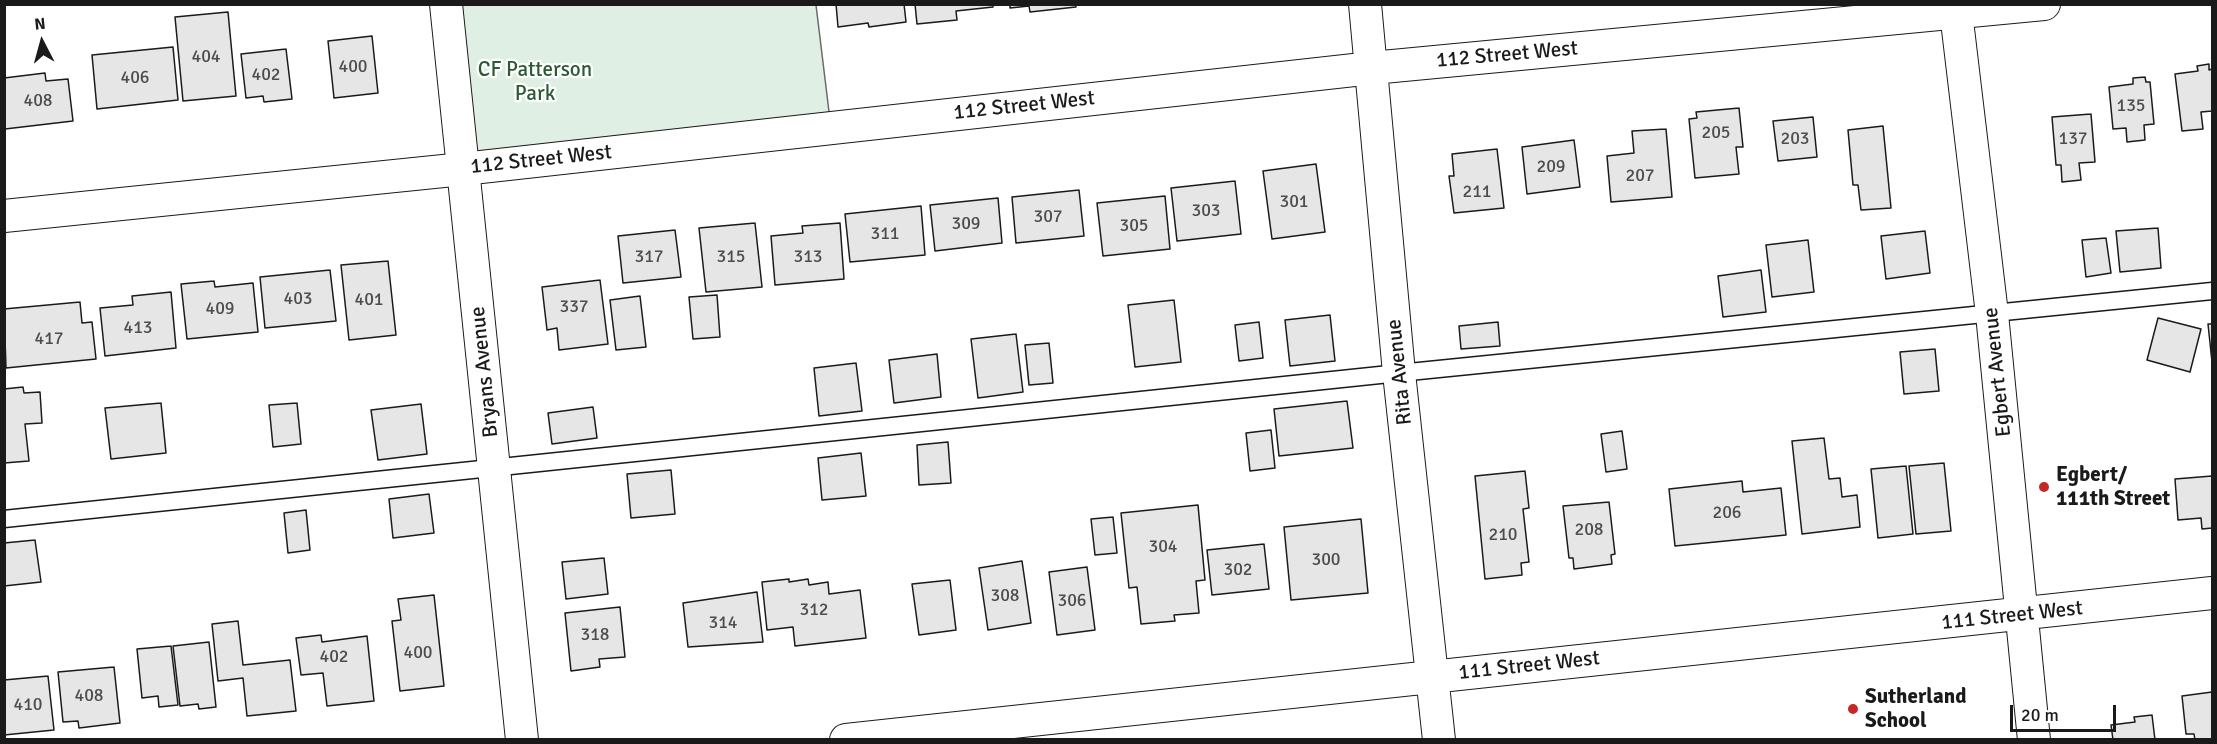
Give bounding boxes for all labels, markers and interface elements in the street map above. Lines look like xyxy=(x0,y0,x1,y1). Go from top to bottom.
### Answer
north arrow xyxy=(12,12,72,72)
text: N xyxy=(34,14,47,35)
street label: 112 Street West xyxy=(1435,36,1579,74)
house number: 404 xyxy=(191,46,221,68)
house number: 400 xyxy=(338,56,368,78)
park label: CF Patterson Park xyxy=(478,57,592,107)
house number: 402 xyxy=(251,64,281,86)
house number: 406 xyxy=(120,67,150,89)
street label: 112 Street West xyxy=(952,86,1096,126)
house number: 408 xyxy=(23,90,53,112)
house number: 135 xyxy=(2116,95,2146,117)
house number: 205 xyxy=(1701,122,1731,144)
house number: 203 xyxy=(1780,128,1810,150)
house number: 137 xyxy=(2058,128,2088,150)
street label: 112 Street West xyxy=(469,140,613,180)
house number: 209 xyxy=(1536,156,1566,178)
house number: 207 xyxy=(1625,165,1655,187)
house number: 211 xyxy=(1462,181,1492,203)
house number: 301 xyxy=(1279,191,1309,213)
house number: 303 xyxy=(1191,200,1221,222)
house number: 307 xyxy=(1033,206,1063,228)
house number: 309 xyxy=(951,213,981,235)
house number: 305 xyxy=(1119,215,1149,237)
house number: 311 xyxy=(870,223,900,245)
house number: 317 xyxy=(634,246,664,268)
house number: 315 xyxy=(716,246,746,268)
house number: 313 xyxy=(793,246,823,268)
house number: 403 xyxy=(283,288,313,310)
house number: 401 xyxy=(354,289,384,311)
house number: 337 xyxy=(559,296,589,318)
house number: 409 xyxy=(205,298,235,320)
street label: Bryans Avenue xyxy=(466,305,504,439)
street label: Egbert Avenue xyxy=(1979,306,2017,438)
house number: 413 xyxy=(123,317,153,339)
street label: Rita Avenue xyxy=(1382,318,1418,426)
house number: 417 xyxy=(34,328,64,350)
place label: Egbert/ 111th Street xyxy=(2056,462,2170,512)
marker: Egbert/ 111th Street xyxy=(2037,480,2051,494)
house number: 206 xyxy=(1712,502,1742,524)
house number: 208 xyxy=(1574,519,1604,541)
house number: 210 xyxy=(1488,524,1518,546)
house number: 304 xyxy=(1148,536,1178,558)
house number: 300 xyxy=(1311,549,1341,571)
house number: 302 xyxy=(1223,559,1253,581)
house number: 308 xyxy=(990,585,1020,607)
house number: 306 xyxy=(1057,590,1087,612)
street label: 111 Street West xyxy=(1940,596,2084,636)
house number: 312 xyxy=(799,599,829,621)
house number: 314 xyxy=(708,612,738,634)
house number: 318 xyxy=(580,624,610,646)
house number: 400 xyxy=(403,642,433,664)
house number: 402 xyxy=(319,646,349,668)
street label: 111 Street West xyxy=(1457,646,1601,686)
place label: Sutherland School xyxy=(1865,684,1966,734)
house number: 408 xyxy=(74,685,104,707)
scale bar xyxy=(2013,693,2120,731)
house number: 410 xyxy=(13,694,43,716)
marker: Sutherland School xyxy=(1846,702,1860,716)
text: 20 m xyxy=(2021,704,2059,726)

